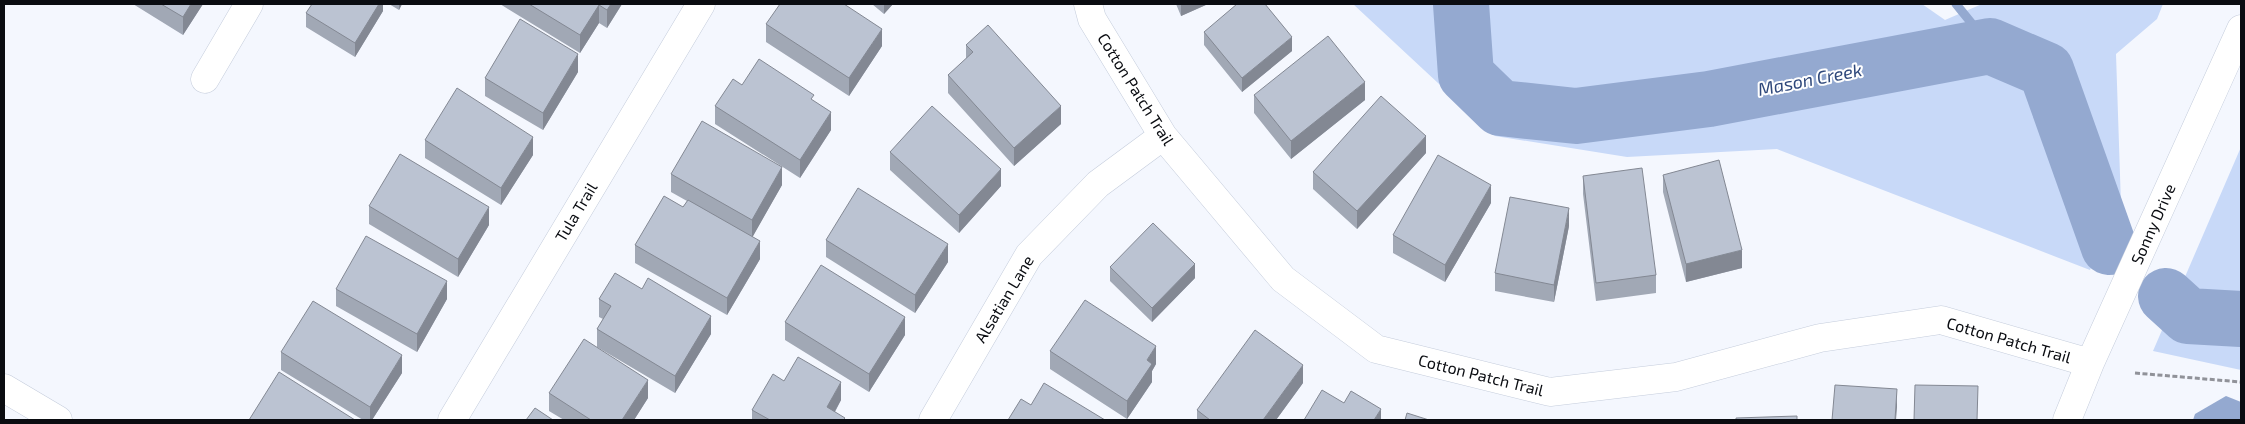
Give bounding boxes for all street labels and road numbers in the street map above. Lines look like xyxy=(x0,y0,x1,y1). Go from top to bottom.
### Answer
street label: Cotton Patch Trail xyxy=(1094,29,1179,149)
street label: Tula Trail xyxy=(551,179,601,245)
street label: Sonny Drive xyxy=(2126,181,2179,267)
street label: Alsatian Lane xyxy=(970,252,1037,346)
street label: Cotton Patch Trail xyxy=(1945,313,2074,366)
street label: Cotton Patch Trail xyxy=(1416,350,1546,399)

